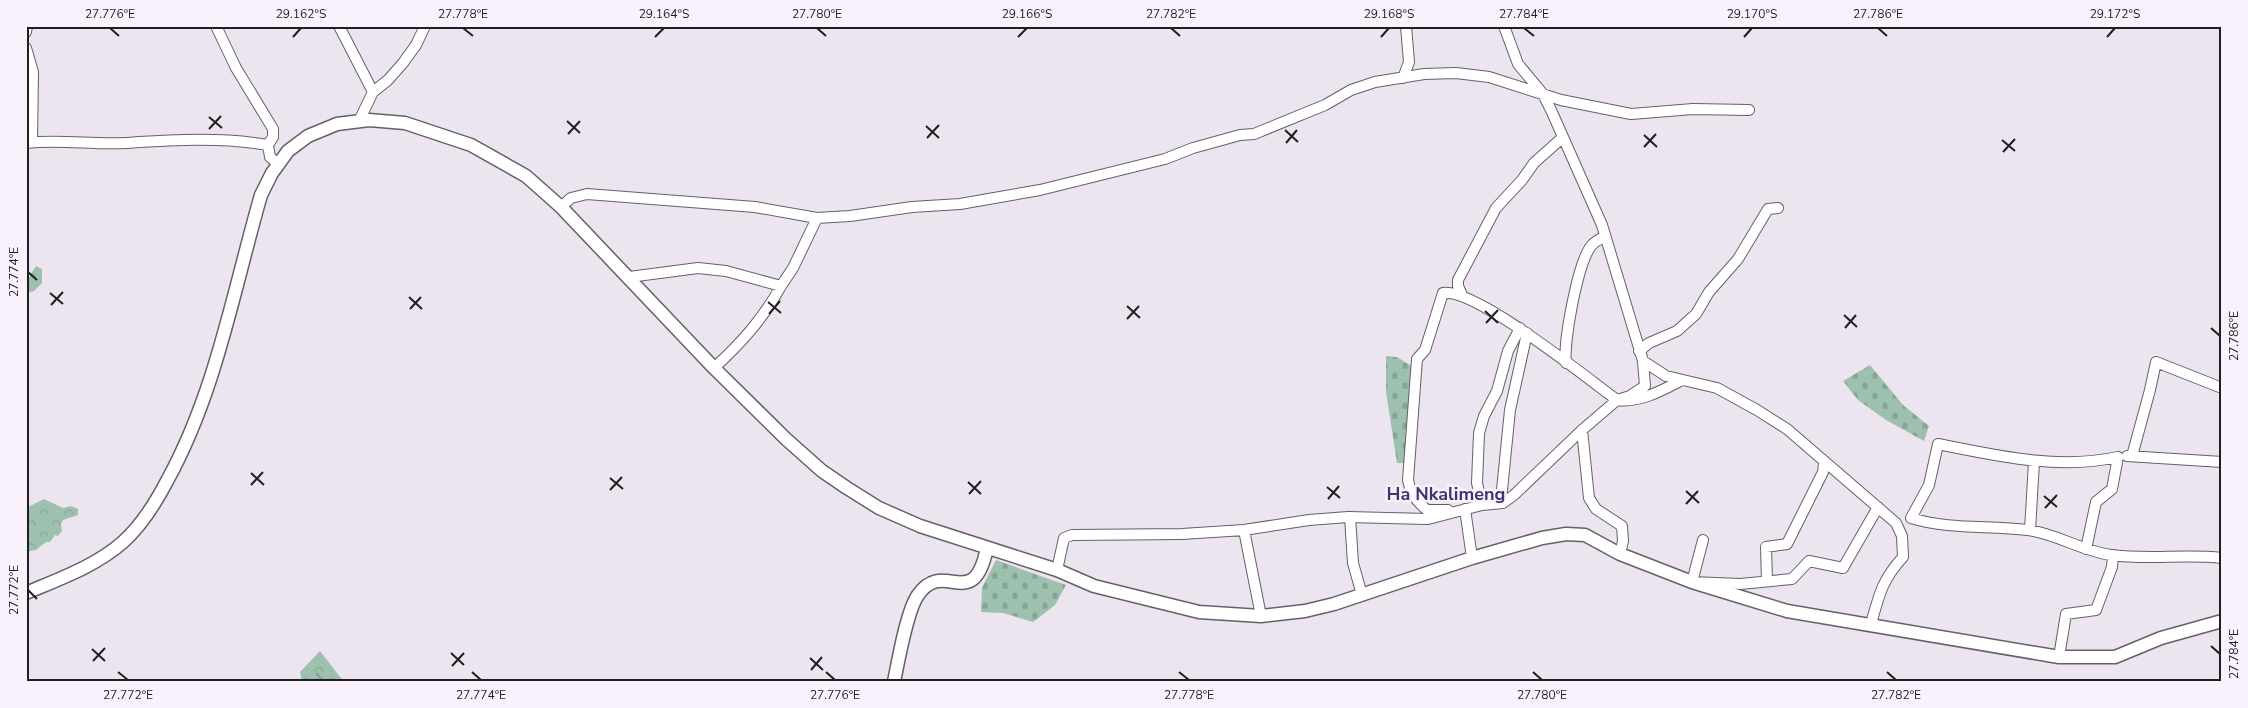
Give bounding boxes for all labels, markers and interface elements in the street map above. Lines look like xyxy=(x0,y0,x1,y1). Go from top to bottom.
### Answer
text: 27.776°E xyxy=(85,6,135,22)
text: 29.162°S xyxy=(276,6,326,22)
text: 27.778°E xyxy=(438,6,488,22)
text: 29.164°S xyxy=(639,6,689,22)
text: 27.780°E xyxy=(792,6,842,22)
text: 29.166°S xyxy=(1002,6,1052,22)
text: 27.782°E xyxy=(1146,6,1196,22)
text: 29.168°S xyxy=(1364,6,1414,22)
text: 27.784°E xyxy=(1499,6,1549,22)
text: 29.170°S xyxy=(1727,6,1777,22)
text: 27.786°E xyxy=(1853,6,1903,22)
text: 29.172°S xyxy=(2090,6,2140,22)
text: 27.774°E xyxy=(6,247,22,297)
text: 27.786°E xyxy=(2226,311,2242,361)
district label: Ha Nkalimeng xyxy=(1387,482,1505,506)
text: 27.772°E xyxy=(6,565,22,615)
text: 27.784°E xyxy=(2226,629,2242,679)
text: 27.772°E xyxy=(103,687,153,703)
text: 27.774°E xyxy=(456,687,506,703)
text: 27.776°E xyxy=(810,687,860,703)
text: 27.778°E xyxy=(1164,687,1214,703)
text: 27.780°E xyxy=(1517,687,1567,703)
text: 27.782°E xyxy=(1871,687,1921,703)

